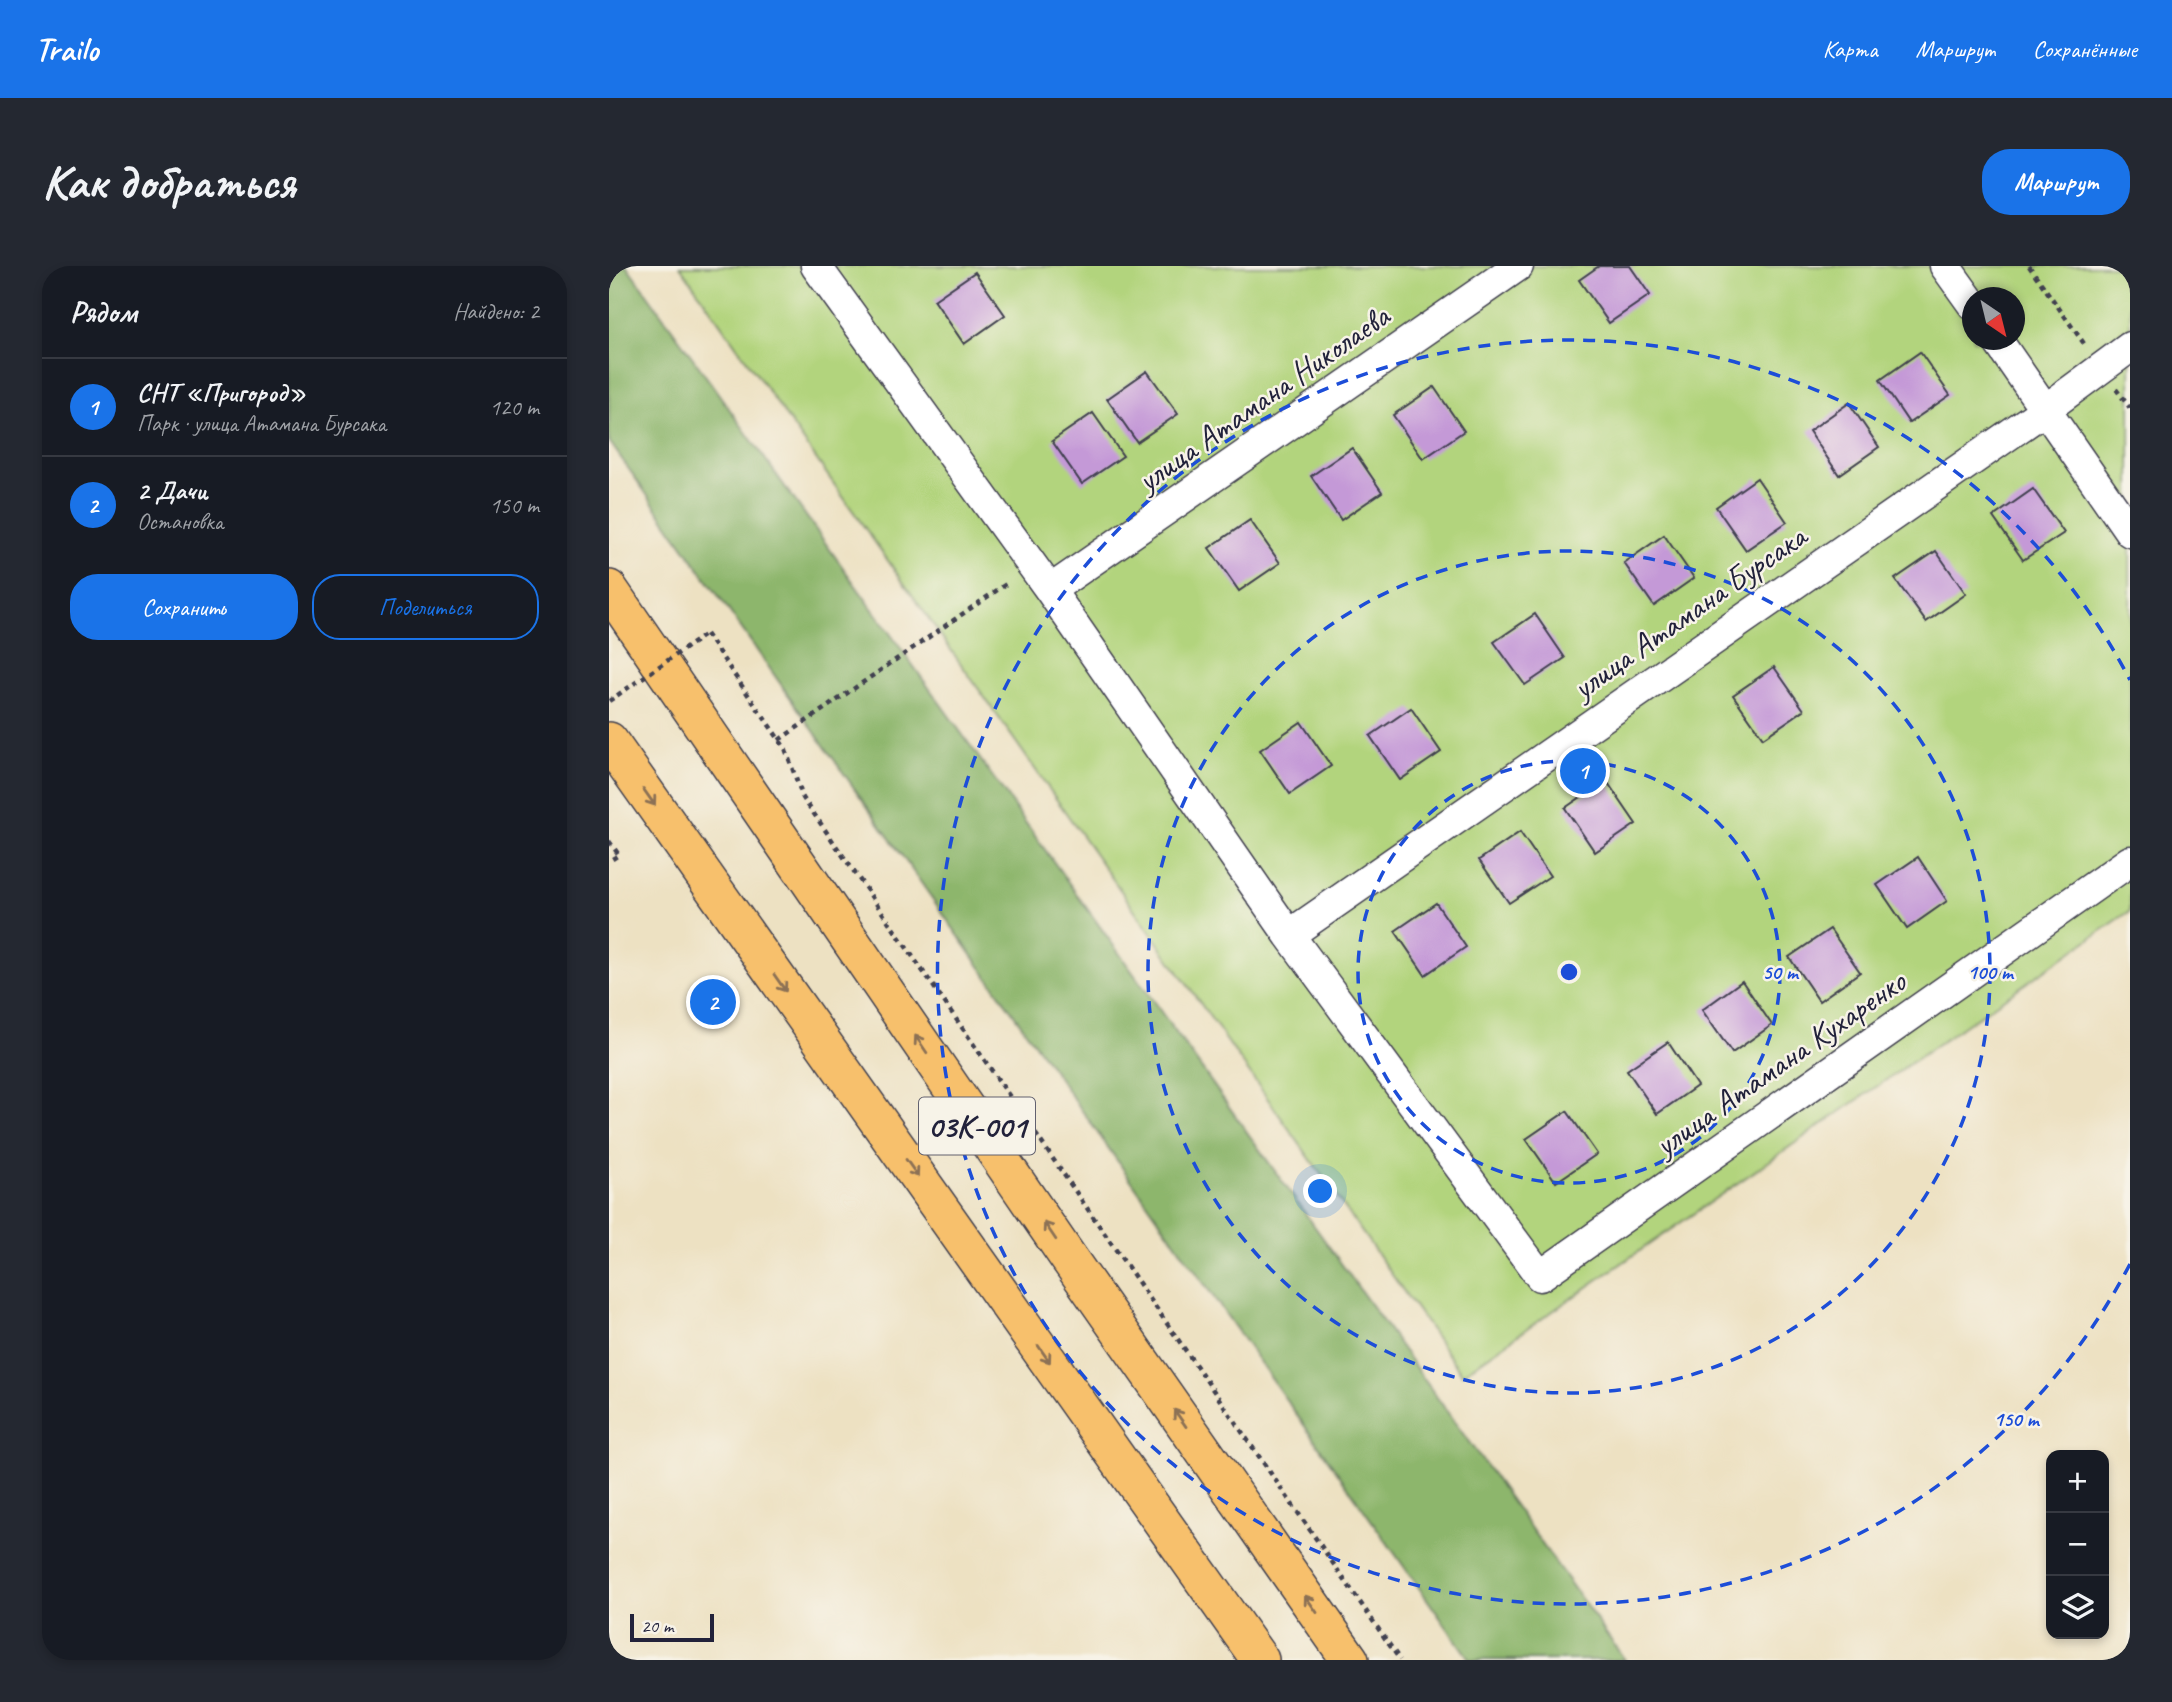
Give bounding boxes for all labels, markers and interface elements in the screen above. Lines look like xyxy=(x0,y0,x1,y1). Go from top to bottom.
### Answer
text: Trailo xyxy=(35,28,98,70)
text: Карта xyxy=(1823,34,1878,64)
text: Маршрут xyxy=(1916,34,1995,64)
text: Сохранённые xyxy=(2033,34,2137,64)
button: Маршрут xyxy=(1982,149,2130,215)
text: Как добраться xyxy=(42,151,295,213)
north arrow xyxy=(1962,287,2025,350)
text: Рядом xyxy=(70,293,137,331)
street label: улица Атамана Николаева xyxy=(1127,294,1399,502)
text: Найдено: 2 xyxy=(453,297,539,326)
text: СНТ «Пригород» xyxy=(137,376,306,409)
text: 1 xyxy=(88,393,98,422)
text: 120 m xyxy=(490,393,539,422)
text: Парк · улица Атамана Бурсака xyxy=(137,409,386,438)
text: 2 Дачи xyxy=(137,474,208,507)
text: 2 xyxy=(88,491,98,520)
text: 150 m xyxy=(490,491,539,520)
text: Остановка xyxy=(137,507,223,536)
street label: улица Атамана Бурсака xyxy=(1562,514,1816,710)
button: Сохранить xyxy=(70,574,298,640)
button: Поделиться xyxy=(312,574,539,640)
pin: 1 xyxy=(1560,745,1606,797)
one-way arrow xyxy=(641,787,656,806)
street label: улица Атамана Кухаренко xyxy=(1644,959,1916,1167)
text: 50 m xyxy=(1762,959,1800,985)
text: 100 m xyxy=(1967,959,2015,985)
centre of rings xyxy=(1557,960,1581,984)
one-way arrow xyxy=(773,973,787,992)
pin: 2 xyxy=(690,976,736,1028)
one-way arrow xyxy=(914,1035,928,1054)
road number: 03К-001 xyxy=(919,1098,1035,1154)
one-way arrow xyxy=(905,1158,919,1177)
your location xyxy=(1303,1174,1337,1208)
one-way arrow xyxy=(1043,1222,1057,1241)
one-way arrow xyxy=(1036,1344,1051,1363)
text: 150 m xyxy=(1993,1406,2041,1432)
one-way arrow xyxy=(1173,1409,1187,1428)
map controls xyxy=(2046,1450,2109,1639)
button: + xyxy=(2046,1450,2109,1513)
button: − xyxy=(2046,1513,2109,1576)
button: layers xyxy=(2046,1576,2109,1639)
one-way arrow xyxy=(1304,1595,1318,1614)
scale bar xyxy=(630,1611,714,1643)
text: 20 m xyxy=(641,1614,673,1638)

